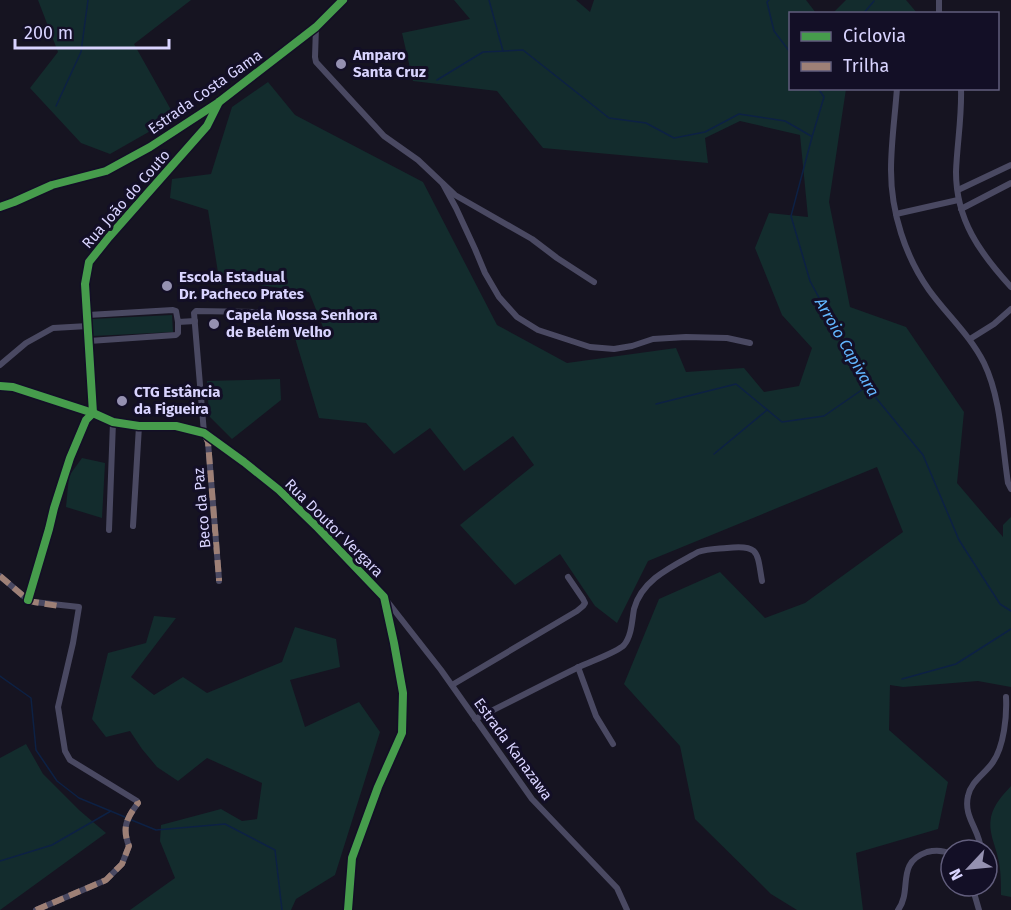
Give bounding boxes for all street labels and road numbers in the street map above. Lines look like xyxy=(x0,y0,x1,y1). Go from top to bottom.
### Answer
street label: Estrada Costa Gama xyxy=(145,46,265,138)
street label: Rua João do Couto xyxy=(78,146,174,252)
street label: Beco da Paz xyxy=(189,467,214,549)
street label: Rua Doutor Vergara xyxy=(281,475,387,581)
street label: Estrada Kanazawa xyxy=(470,694,556,804)

